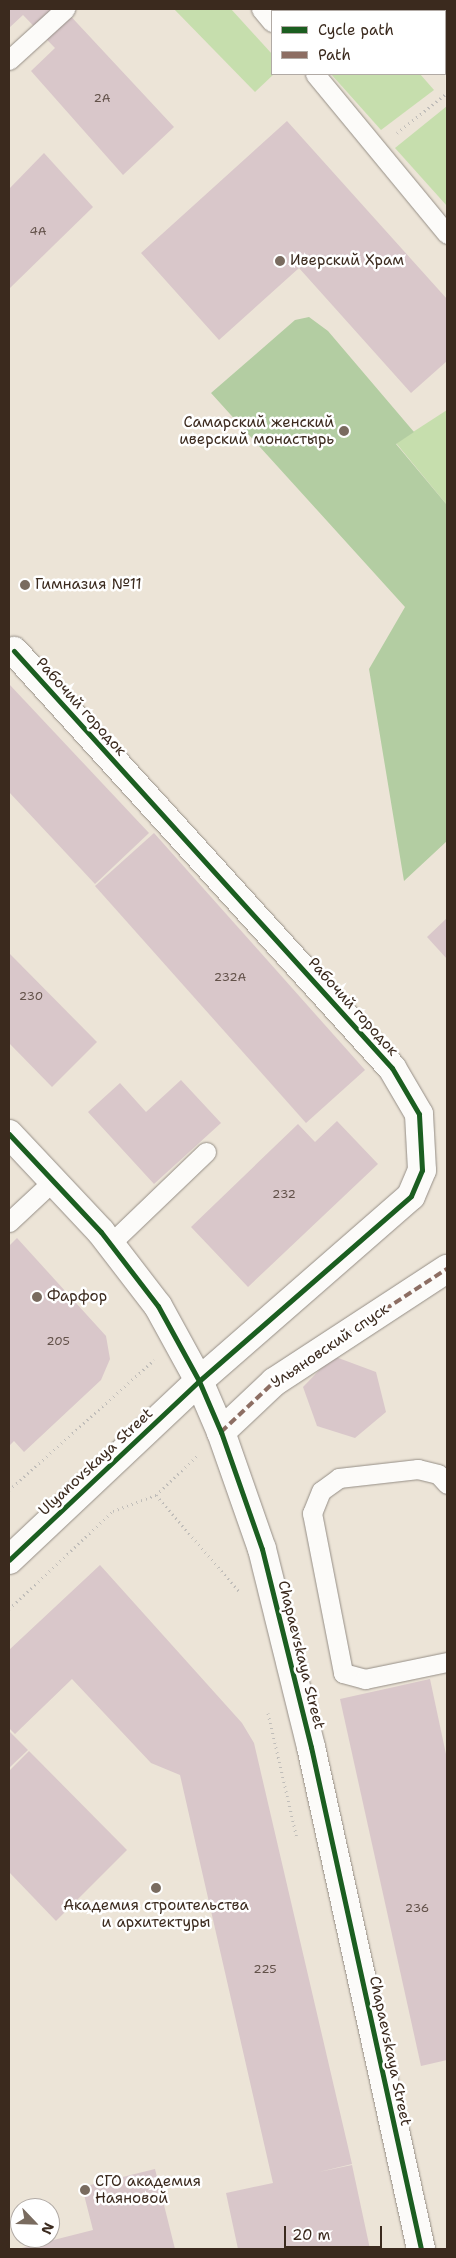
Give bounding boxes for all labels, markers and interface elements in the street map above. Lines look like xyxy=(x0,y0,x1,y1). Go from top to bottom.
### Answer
legend xyxy=(271,10,446,75)
text: Cycle path xyxy=(318,20,394,40)
text: Path xyxy=(318,45,351,65)
house number: 2А xyxy=(93,92,111,106)
house number: 4А xyxy=(29,225,47,239)
place label: Иверский Храм xyxy=(290,252,404,270)
marker: Иверский Храм xyxy=(274,255,286,267)
place label: Самарский женский иверский монастырь xyxy=(179,413,334,448)
marker: Самарский женский иверский монастырь xyxy=(338,425,350,437)
place label: Гимназия №11 xyxy=(35,576,142,594)
marker: Гимназия №11 xyxy=(19,579,31,591)
street label: Рабочий городок xyxy=(32,654,130,760)
street label: Рабочий городок xyxy=(304,954,402,1060)
house number: 232А xyxy=(214,971,246,985)
house number: 230 xyxy=(19,990,43,1004)
house number: 232 xyxy=(272,1188,296,1202)
place label: Фарфор xyxy=(47,1288,107,1306)
marker: Фарфор xyxy=(31,1291,43,1303)
street label: Ульяновский спуск xyxy=(268,1300,392,1392)
house number: 205 xyxy=(46,1335,70,1349)
street label: Ulyanovskaya Street xyxy=(35,1404,157,1520)
street label: Chapaevskaya Street xyxy=(274,1579,328,1731)
marker: Академия строительства и архитектуры xyxy=(150,1882,162,1894)
place label: Академия строительства и архитектуры xyxy=(63,1896,249,1931)
house number: 236 xyxy=(405,1902,429,1916)
house number: 225 xyxy=(253,1963,277,1977)
street label: Chapaevskaya Street xyxy=(365,1974,415,2128)
place label: СГО академия Наяновой xyxy=(95,2172,201,2207)
marker: СГО академия Наяновой xyxy=(79,2184,91,2196)
north arrow xyxy=(10,2198,60,2248)
scale bar xyxy=(286,2216,384,2248)
text: N xyxy=(37,2220,58,2237)
text: 20 m xyxy=(292,2225,331,2245)

